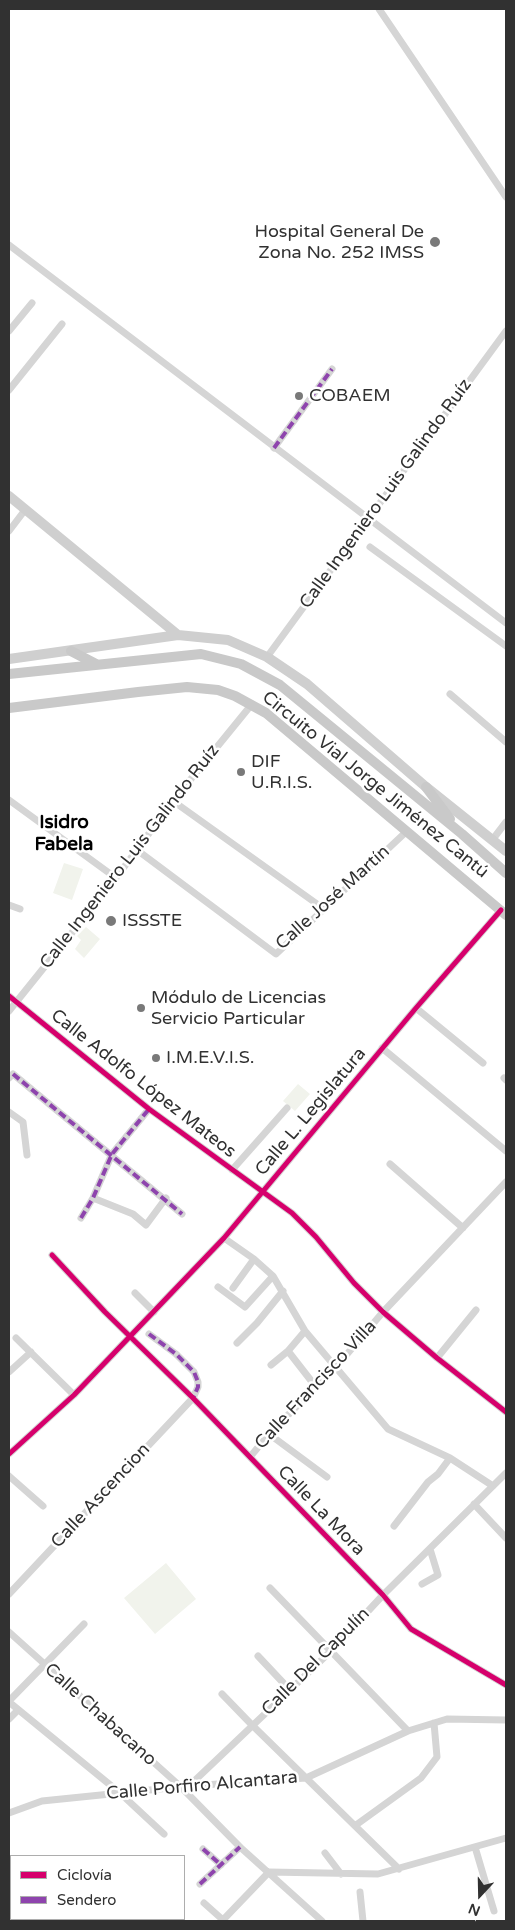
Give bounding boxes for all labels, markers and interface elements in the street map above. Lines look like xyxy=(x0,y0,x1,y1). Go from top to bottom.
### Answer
place label: Hospital General De Zona No. 252 IMSS xyxy=(255,221,424,264)
marker: Hospital General De Zona No. 252 IMSS xyxy=(428,235,442,249)
street label: Calle Ingeniero Luis Galindo Ruíz xyxy=(295,375,477,613)
place label: COBAEM xyxy=(309,385,391,407)
marker: COBAEM xyxy=(293,390,305,402)
street label: Circuito Vial Jorge Jiménez Cantú xyxy=(258,687,492,883)
street label: Calle Ingeniero Luis Galindo Ruíz xyxy=(36,741,224,973)
place label: DIF U.R.I.S. xyxy=(251,751,312,794)
marker: DIF U.R.I.S. xyxy=(235,766,247,778)
district label: Isidro Fabela xyxy=(35,812,93,856)
street label: Calle José Martín xyxy=(272,841,394,955)
place label: ISSSTE xyxy=(122,910,182,932)
marker: ISSSTE xyxy=(104,914,118,928)
place label: Módulo de Licencias Servicio Particular xyxy=(151,987,326,1030)
marker: Módulo de Licencias Servicio Particular xyxy=(135,1002,147,1014)
street label: Calle Adolfo López Mateos xyxy=(46,1005,240,1163)
street label: Calle L. Legislatura xyxy=(251,1044,371,1180)
place label: I.M.E.V.I.S. xyxy=(166,1047,254,1069)
marker: I.M.E.V.I.S. xyxy=(150,1052,162,1064)
street label: Calle Francisco Villa xyxy=(251,1316,381,1454)
street label: Calle Ascencion xyxy=(47,1439,155,1553)
street label: Calle La Mora xyxy=(273,1462,369,1560)
street label: Calle Del Capulín xyxy=(258,1604,374,1720)
street label: Calle Chabacano xyxy=(40,1659,160,1771)
street label: Calle Porfiro Alcantara xyxy=(105,1767,299,1805)
legend xyxy=(10,1855,185,1920)
text: Ciclovía xyxy=(57,1866,112,1884)
north arrow xyxy=(455,1870,505,1920)
text: Sendero xyxy=(57,1891,116,1909)
text: N xyxy=(466,1900,483,1919)

